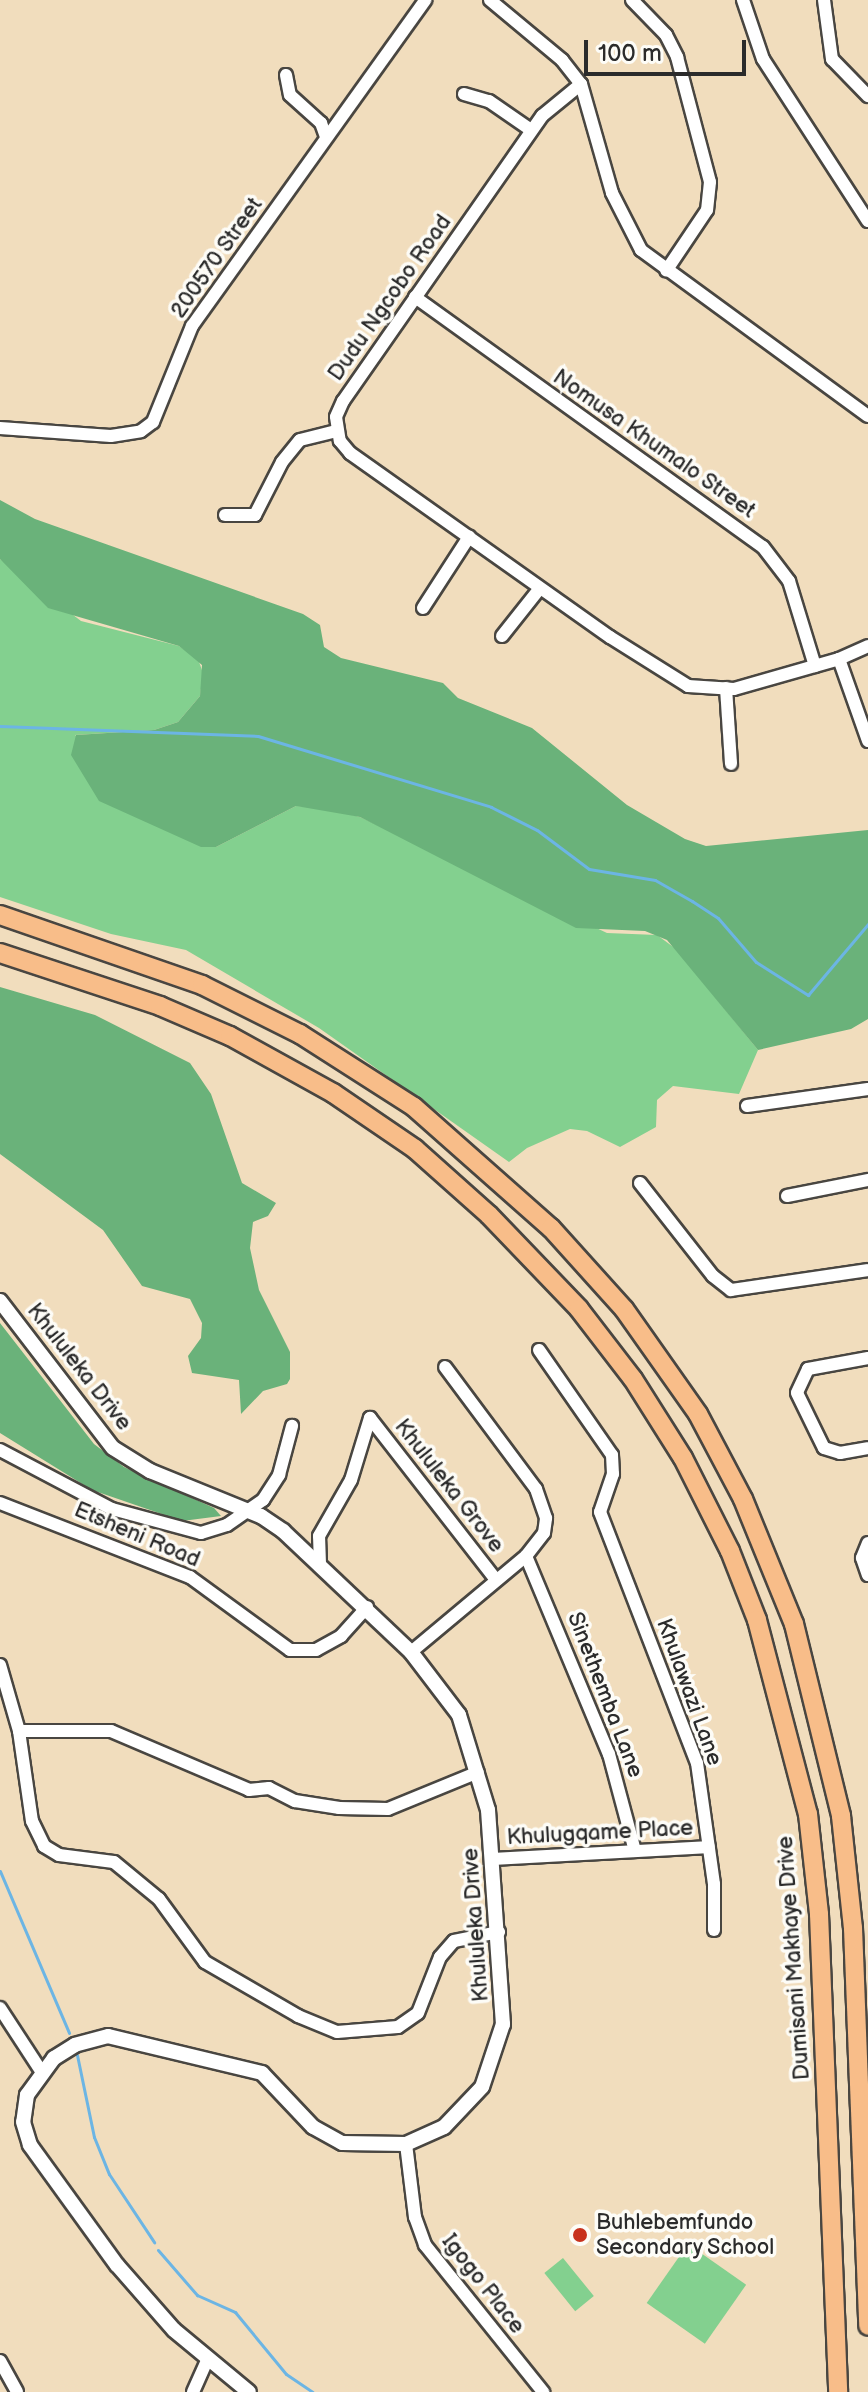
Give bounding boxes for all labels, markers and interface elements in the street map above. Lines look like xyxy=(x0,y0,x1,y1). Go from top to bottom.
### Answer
scale bar xyxy=(588,24,750,74)
text: 100 m xyxy=(598,39,662,68)
street label: 200570 Street xyxy=(166,192,268,324)
street label: Dudu Ngcobo Road xyxy=(323,210,457,386)
street label: Nomusa Khumalo Street xyxy=(548,364,760,524)
street label: Khululeka Drive xyxy=(21,1298,137,1436)
street label: Khululeka Grove xyxy=(389,1414,509,1558)
street label: Etsheni Road xyxy=(70,1497,204,1573)
street label: Sinethemba Lane xyxy=(561,1609,649,1781)
street label: Khulawazi Lane xyxy=(650,1615,728,1769)
street label: Khulugqame Place xyxy=(506,1815,694,1851)
street label: Dumisani Makhaye Drive xyxy=(772,1835,816,2081)
street label: Khululeka Drive xyxy=(457,1847,495,2003)
place label: Buhlebemfundo Secondary School xyxy=(596,2209,776,2260)
marker: Buhlebemfundo Secondary School xyxy=(571,2226,589,2244)
street label: Igogo Place xyxy=(436,2229,530,2339)

